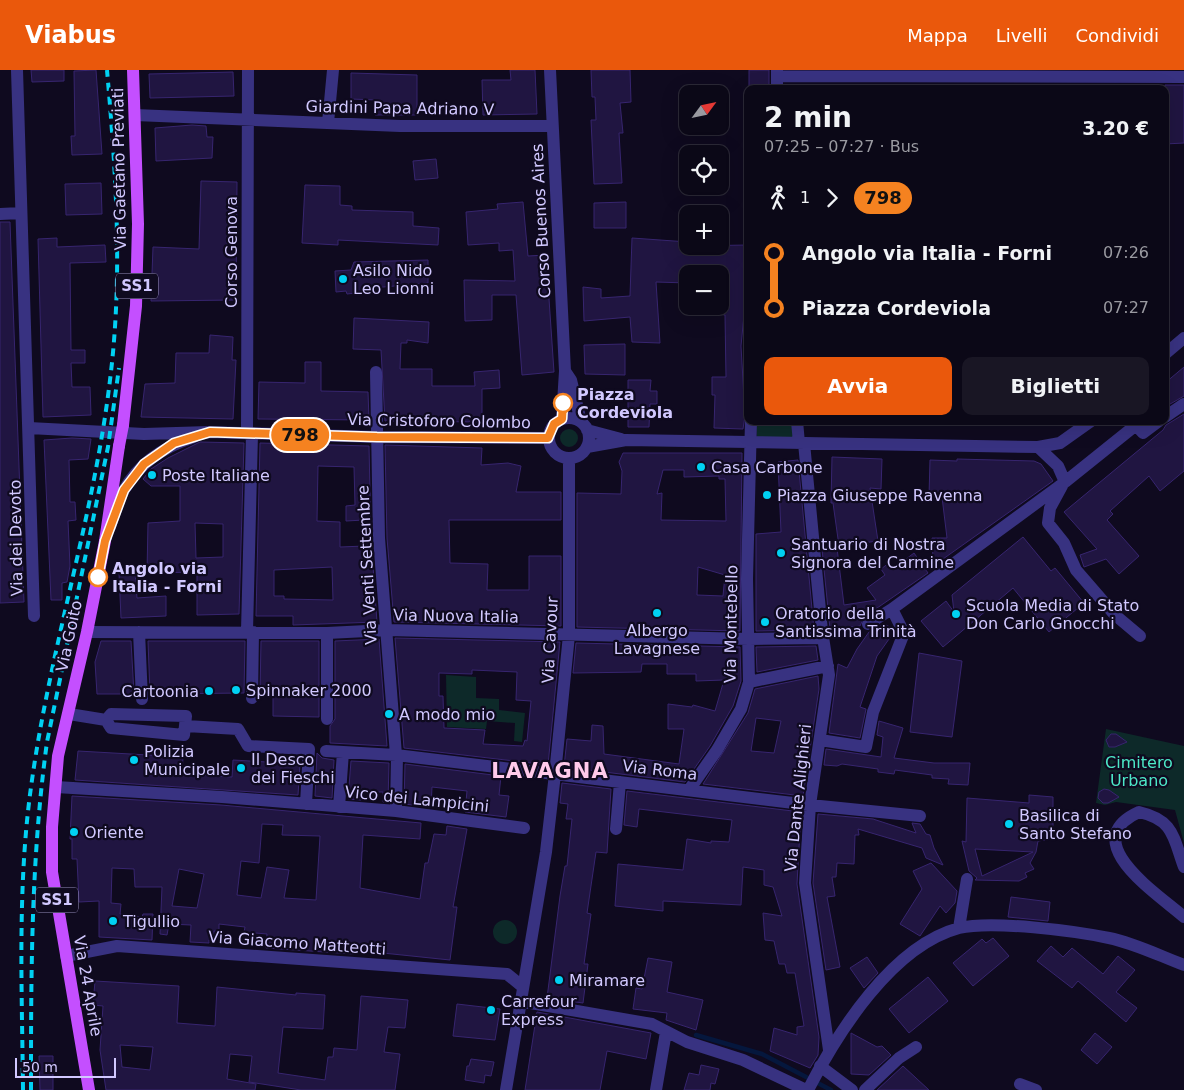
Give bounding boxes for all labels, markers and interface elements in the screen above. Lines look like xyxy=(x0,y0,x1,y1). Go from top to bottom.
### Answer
text: Viabus xyxy=(25,21,116,49)
text: Mappa xyxy=(907,25,968,46)
text: Livelli xyxy=(996,25,1048,46)
text: Condividi xyxy=(1076,25,1159,46)
north arrow xyxy=(679,85,729,135)
map controls xyxy=(679,85,729,315)
street label: Via Gaetano Previati xyxy=(108,87,130,251)
street label: Giardini Papa Adriano V xyxy=(306,97,495,119)
text: 2 min xyxy=(764,101,852,134)
text: 3.20 € xyxy=(1082,117,1149,139)
text: 07:25 – 07:27 · Bus xyxy=(764,137,919,156)
street label: Corso Buenos Aires xyxy=(527,143,555,299)
button: locate xyxy=(679,145,729,195)
icon: walk xyxy=(764,184,792,212)
icon: forward xyxy=(818,184,846,212)
text: 798 xyxy=(864,187,902,208)
text: 1 xyxy=(800,188,810,207)
street label: Corso Genova xyxy=(222,196,241,308)
button: + xyxy=(679,205,729,255)
text: Angolo via Italia - Forni xyxy=(802,242,1052,264)
text: 07:26 xyxy=(1103,243,1149,262)
place label: Asilo Nido Leo Lionni xyxy=(353,261,434,298)
button: − xyxy=(679,265,729,315)
marker: Asilo Nido Leo Lionni xyxy=(337,273,349,285)
road number: SS1 xyxy=(116,274,158,298)
text: Piazza Cordeviola xyxy=(802,297,991,319)
text: 07:27 xyxy=(1103,298,1149,317)
button: Avvia xyxy=(764,357,952,415)
button: Biglietti xyxy=(962,357,1149,415)
place label: Piazza Cordeviola xyxy=(577,385,673,422)
marker: Piazza Cordeviola xyxy=(553,393,573,413)
street label: Via Cristoforo Colombo xyxy=(347,410,531,432)
line badge: 798 xyxy=(271,419,329,451)
text: 798 xyxy=(281,424,319,445)
place label: Casa Carbone xyxy=(711,458,823,477)
marker: Casa Carbone xyxy=(695,461,707,473)
place label: Poste Italiane xyxy=(162,466,270,485)
marker: Poste Italiane xyxy=(146,469,158,481)
street label: Via dei Devoto xyxy=(5,479,27,597)
street label: Via Venti Settembre xyxy=(353,485,381,645)
place label: Piazza Giuseppe Ravenna xyxy=(777,486,983,505)
marker: Piazza Giuseppe Ravenna xyxy=(761,489,773,501)
place label: Santuario di Nostra Signora del Carmine xyxy=(791,535,954,572)
marker: Santuario di Nostra Signora del Carmine xyxy=(775,547,787,559)
place label: Angolo via Italia - Forni xyxy=(112,559,222,596)
street label: Via Montebello xyxy=(720,565,742,683)
marker: Angolo via Italia - Forni xyxy=(88,567,108,587)
street label: Via Cavour xyxy=(538,596,562,684)
place label: Scuola Media di Stato Don Carlo Gnocchi xyxy=(966,596,1139,633)
street label: Via Goito xyxy=(52,599,86,673)
place label: Oratorio della Santissima Trinità xyxy=(775,604,917,641)
street label: Via Nuova Italia xyxy=(393,605,519,627)
marker: Albergo Lavagnese xyxy=(651,607,663,619)
marker: Scuola Media di Stato Don Carlo Gnocchi xyxy=(950,608,962,620)
marker: Oratorio della Santissima Trinità xyxy=(759,616,771,628)
place label: Albergo Lavagnese xyxy=(614,621,700,658)
place label: Spinnaker 2000 xyxy=(246,681,372,700)
place label: Cartoonia xyxy=(121,682,199,701)
marker: Spinnaker 2000 xyxy=(230,684,242,696)
marker: Cartoonia xyxy=(203,685,215,697)
place label: A modo mio xyxy=(399,705,495,724)
marker: A modo mio xyxy=(383,708,395,720)
street label: Via Dante Alighieri xyxy=(781,723,815,873)
place label: Polizia Municipale xyxy=(144,742,230,779)
place label: Il Desco dei Fieschi xyxy=(251,750,335,787)
park label: Cimitero Urbano xyxy=(1105,753,1173,790)
marker: Polizia Municipale xyxy=(128,754,140,766)
street label: Via Roma xyxy=(621,756,699,784)
district label: LAVAGNA xyxy=(491,759,609,783)
marker: Il Desco dei Fieschi xyxy=(235,762,247,774)
street label: Vico dei Lampicini xyxy=(344,782,490,816)
place label: Basilica di Santo Stefano xyxy=(1019,806,1132,843)
marker: Basilica di Santo Stefano xyxy=(1003,818,1015,830)
place label: Oriente xyxy=(84,823,144,842)
marker: Oriente xyxy=(68,826,80,838)
road number: SS1 xyxy=(36,888,78,912)
place label: Tigullio xyxy=(122,912,180,931)
marker: Tigullio xyxy=(107,915,119,927)
street label: Via Giacomo Matteotti xyxy=(207,927,387,959)
street label: Via 24 Aprile xyxy=(70,934,106,1038)
place label: Miramare xyxy=(569,971,645,990)
marker: Miramare xyxy=(553,974,565,986)
place label: Carrefour Express xyxy=(501,992,577,1029)
marker: Carrefour Express xyxy=(485,1004,497,1016)
scale bar xyxy=(15,1055,116,1078)
text: 50 m xyxy=(22,1059,58,1075)

